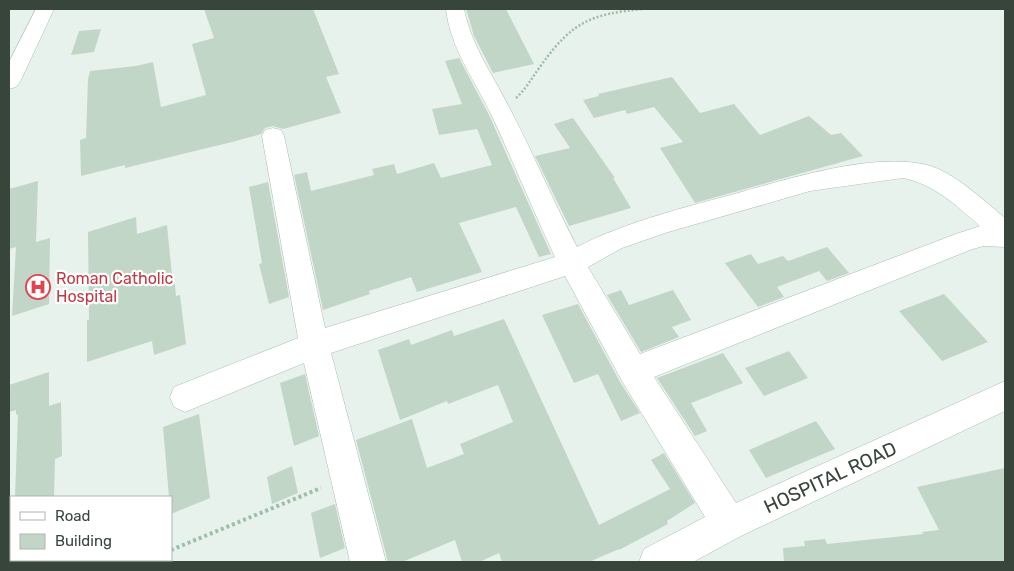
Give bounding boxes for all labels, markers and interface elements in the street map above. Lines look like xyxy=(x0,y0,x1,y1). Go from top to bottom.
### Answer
place label: Roman Catholic Hospital xyxy=(56,269,174,306)
hospital icon: Roman Catholic Hospital xyxy=(25,274,51,300)
street label: HOSPITAL ROAD xyxy=(760,437,900,518)
legend xyxy=(10,496,172,561)
text: Road xyxy=(55,507,91,525)
text: Building xyxy=(55,532,112,550)

